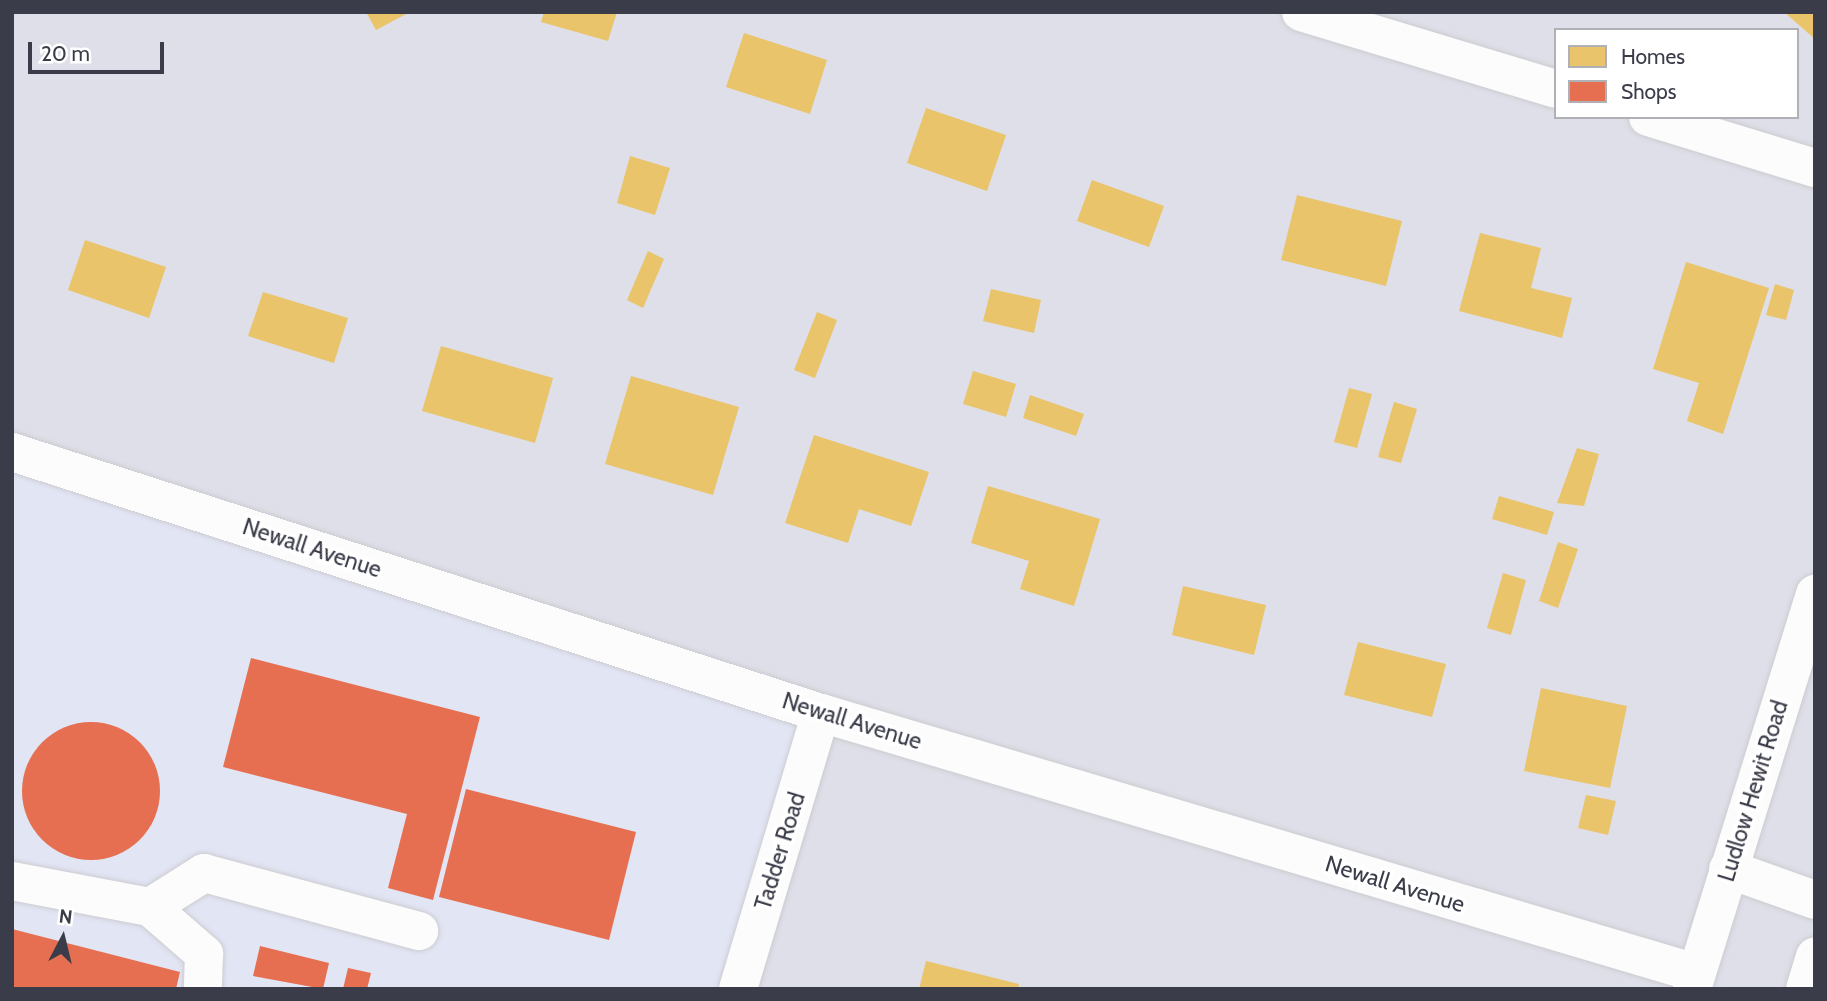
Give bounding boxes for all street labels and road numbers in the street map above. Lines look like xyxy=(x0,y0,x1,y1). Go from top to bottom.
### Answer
street label: Newall Avenue xyxy=(239,513,385,583)
street label: Newall Avenue xyxy=(779,687,925,755)
street label: Ludlow Hewit Road xyxy=(1712,697,1794,885)
street label: Tadder Road xyxy=(749,789,811,913)
street label: Newall Avenue xyxy=(1322,850,1468,918)

